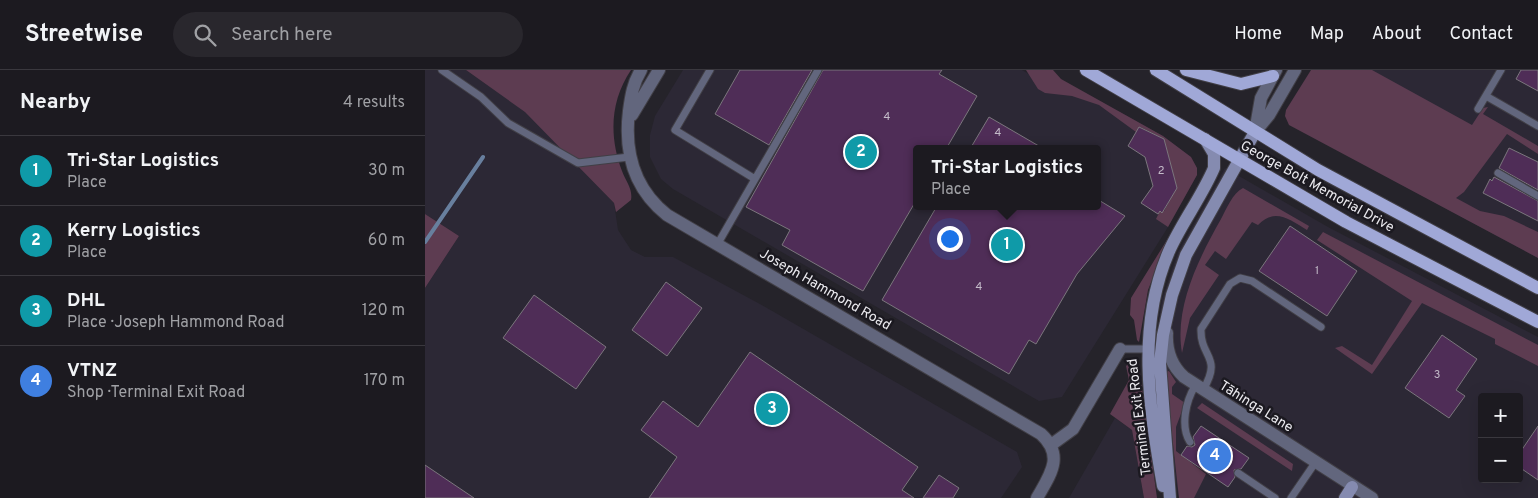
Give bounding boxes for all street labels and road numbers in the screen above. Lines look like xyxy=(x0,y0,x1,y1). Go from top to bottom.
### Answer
street label: George Bolt Memorial Drive xyxy=(1237,138,1397,236)
street label: Joseph Hammond Road xyxy=(756,245,894,335)
street label: Terminal Exit Road xyxy=(1124,357,1156,477)
street label: Tāhinga Lane xyxy=(1216,378,1296,436)

